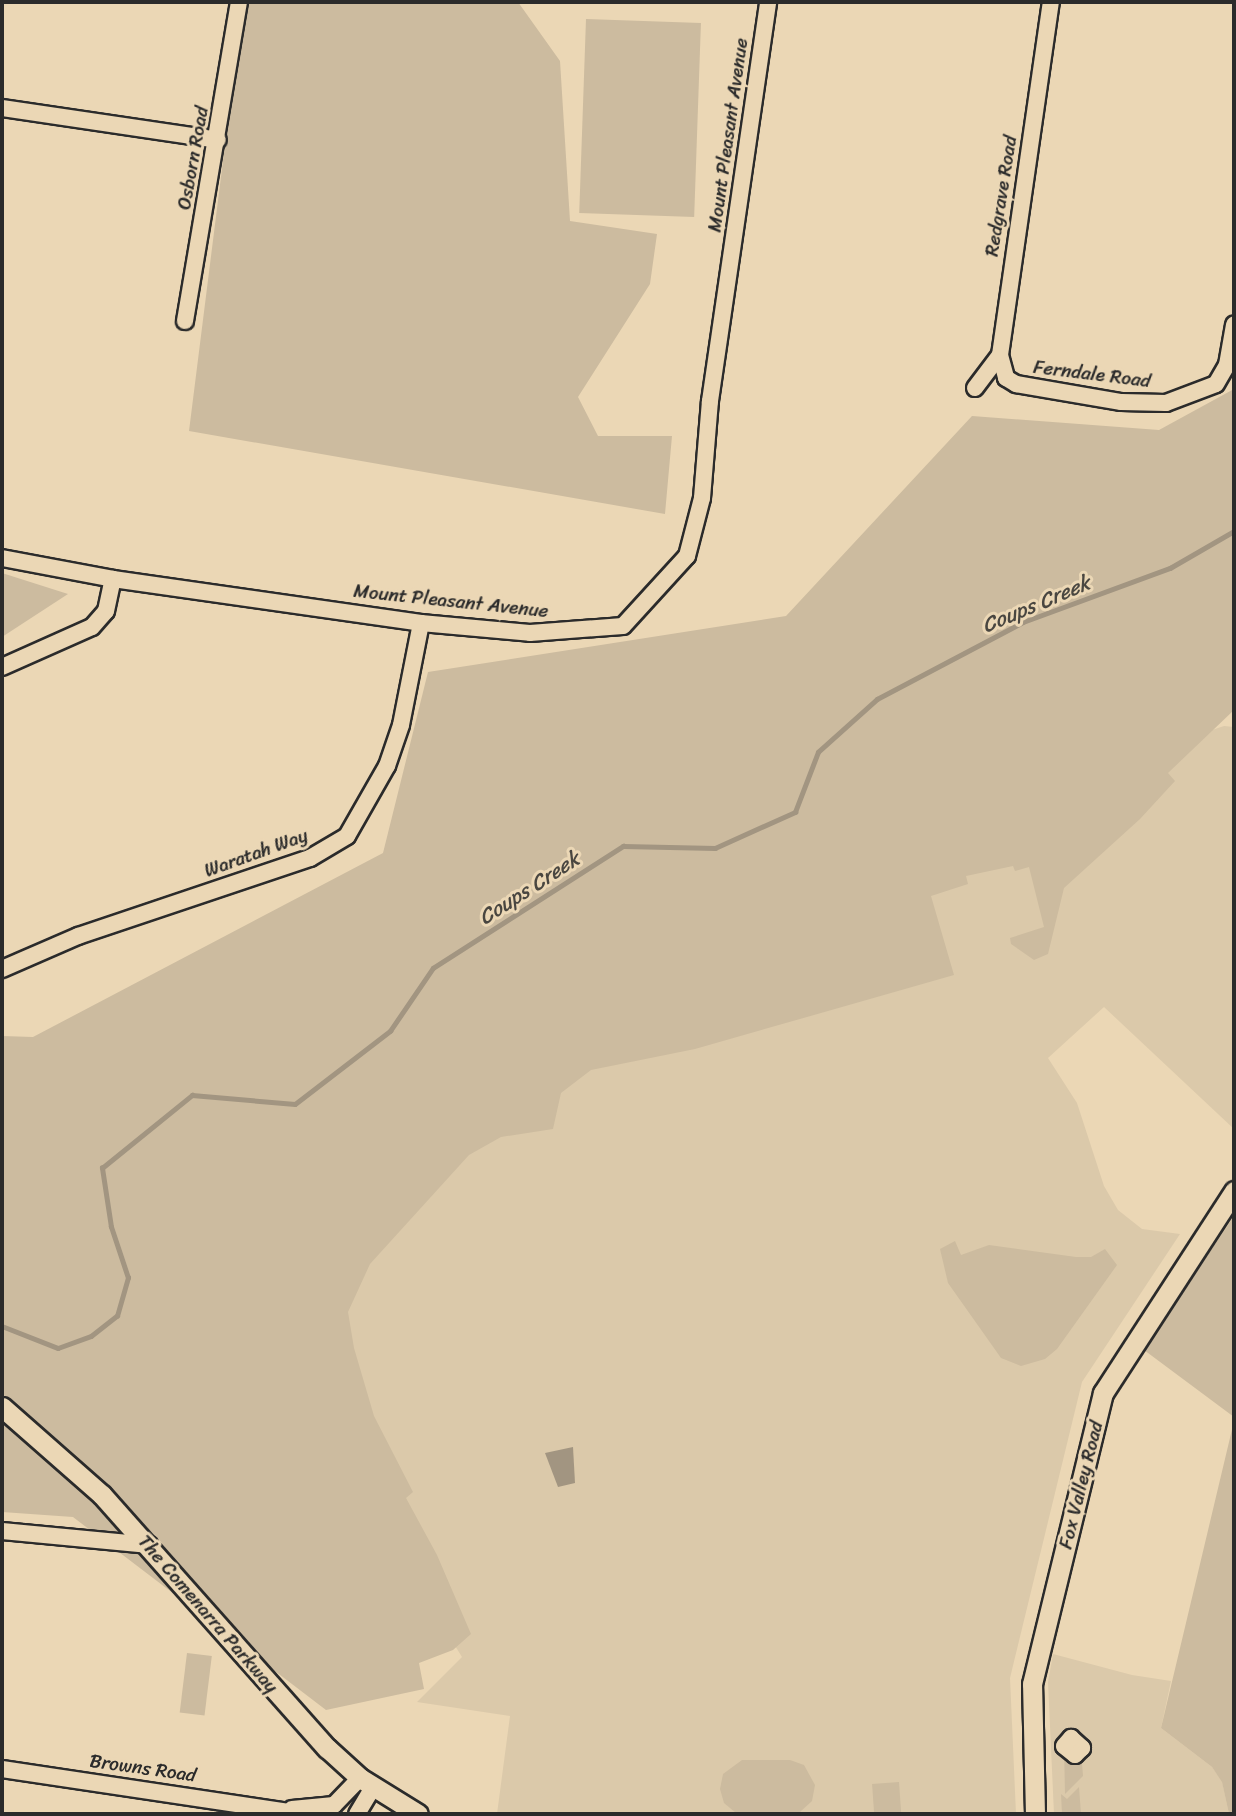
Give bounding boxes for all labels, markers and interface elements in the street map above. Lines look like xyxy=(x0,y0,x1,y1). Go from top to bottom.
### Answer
street label: Mount Pleasant Avenue xyxy=(703,36,753,234)
street label: Osborn Road xyxy=(173,105,213,211)
street label: Redgrave Road xyxy=(980,134,1022,258)
street label: Ferndale Road xyxy=(1032,355,1152,393)
water label: Coups Creek xyxy=(978,570,1094,638)
street label: Mount Pleasant Avenue xyxy=(352,579,550,623)
street label: Waratah Way xyxy=(201,824,311,882)
water label: Coups Creek xyxy=(474,846,584,930)
street label: Fox Valley Road xyxy=(1054,1419,1108,1551)
street label: The Comenarra Parkway xyxy=(133,1530,283,1698)
street label: Browns Road xyxy=(88,1749,198,1787)

